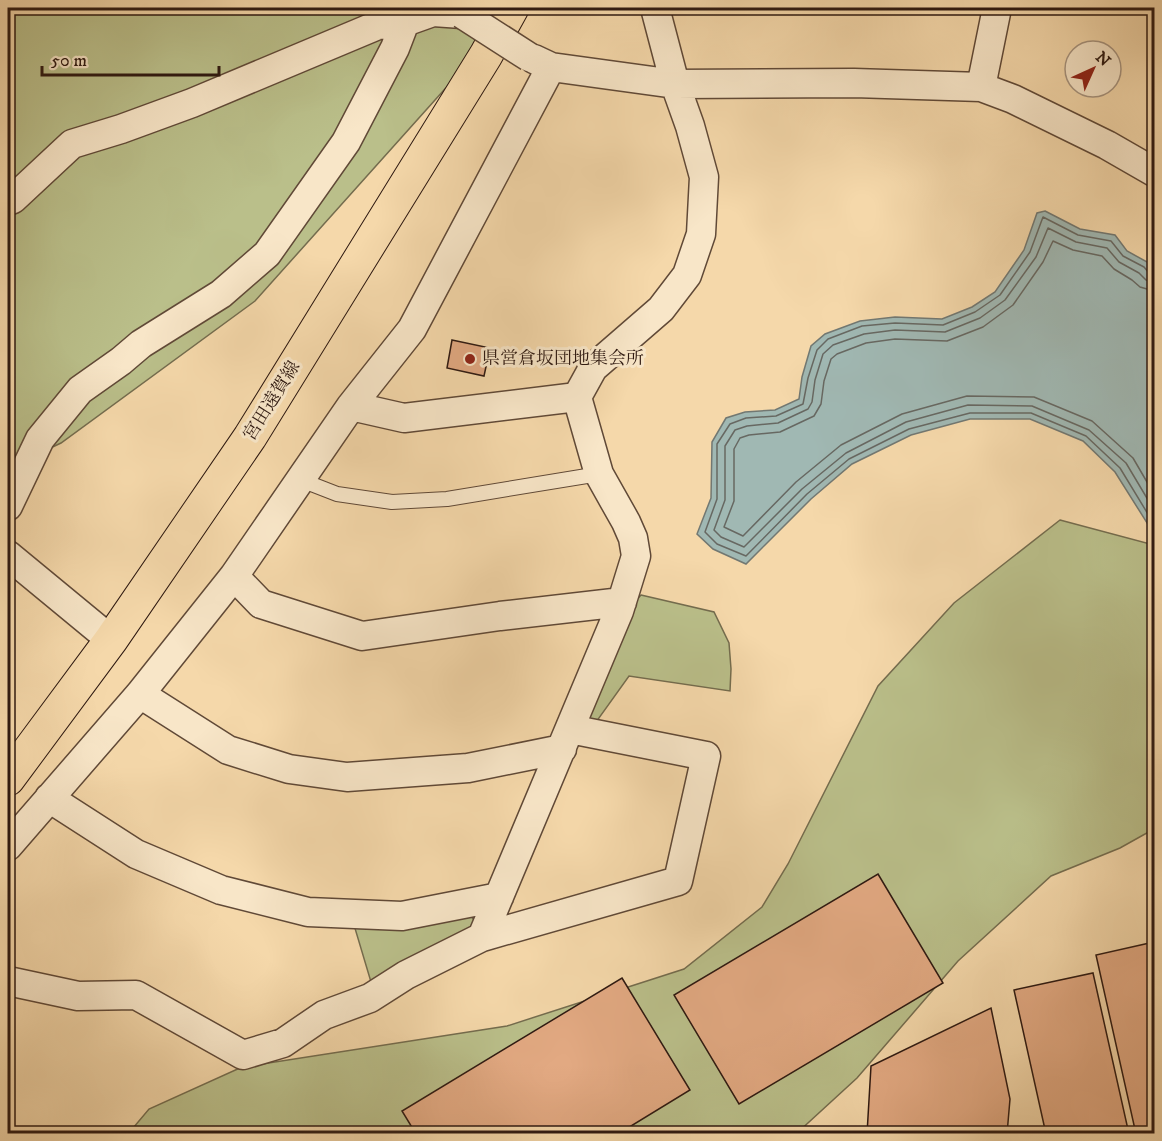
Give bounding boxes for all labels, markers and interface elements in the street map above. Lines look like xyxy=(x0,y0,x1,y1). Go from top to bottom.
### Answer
scale bar xyxy=(42,39,219,77)
north arrow xyxy=(1063,39,1123,99)
text: N xyxy=(1091,47,1115,71)
text: 50 m xyxy=(51,50,87,72)
place label: 県営倉坂団地集会所 xyxy=(482,348,644,370)
marker: 県営倉坂団地集会所 xyxy=(463,352,477,366)
street label: 宮田遠賀線 xyxy=(239,357,305,445)

